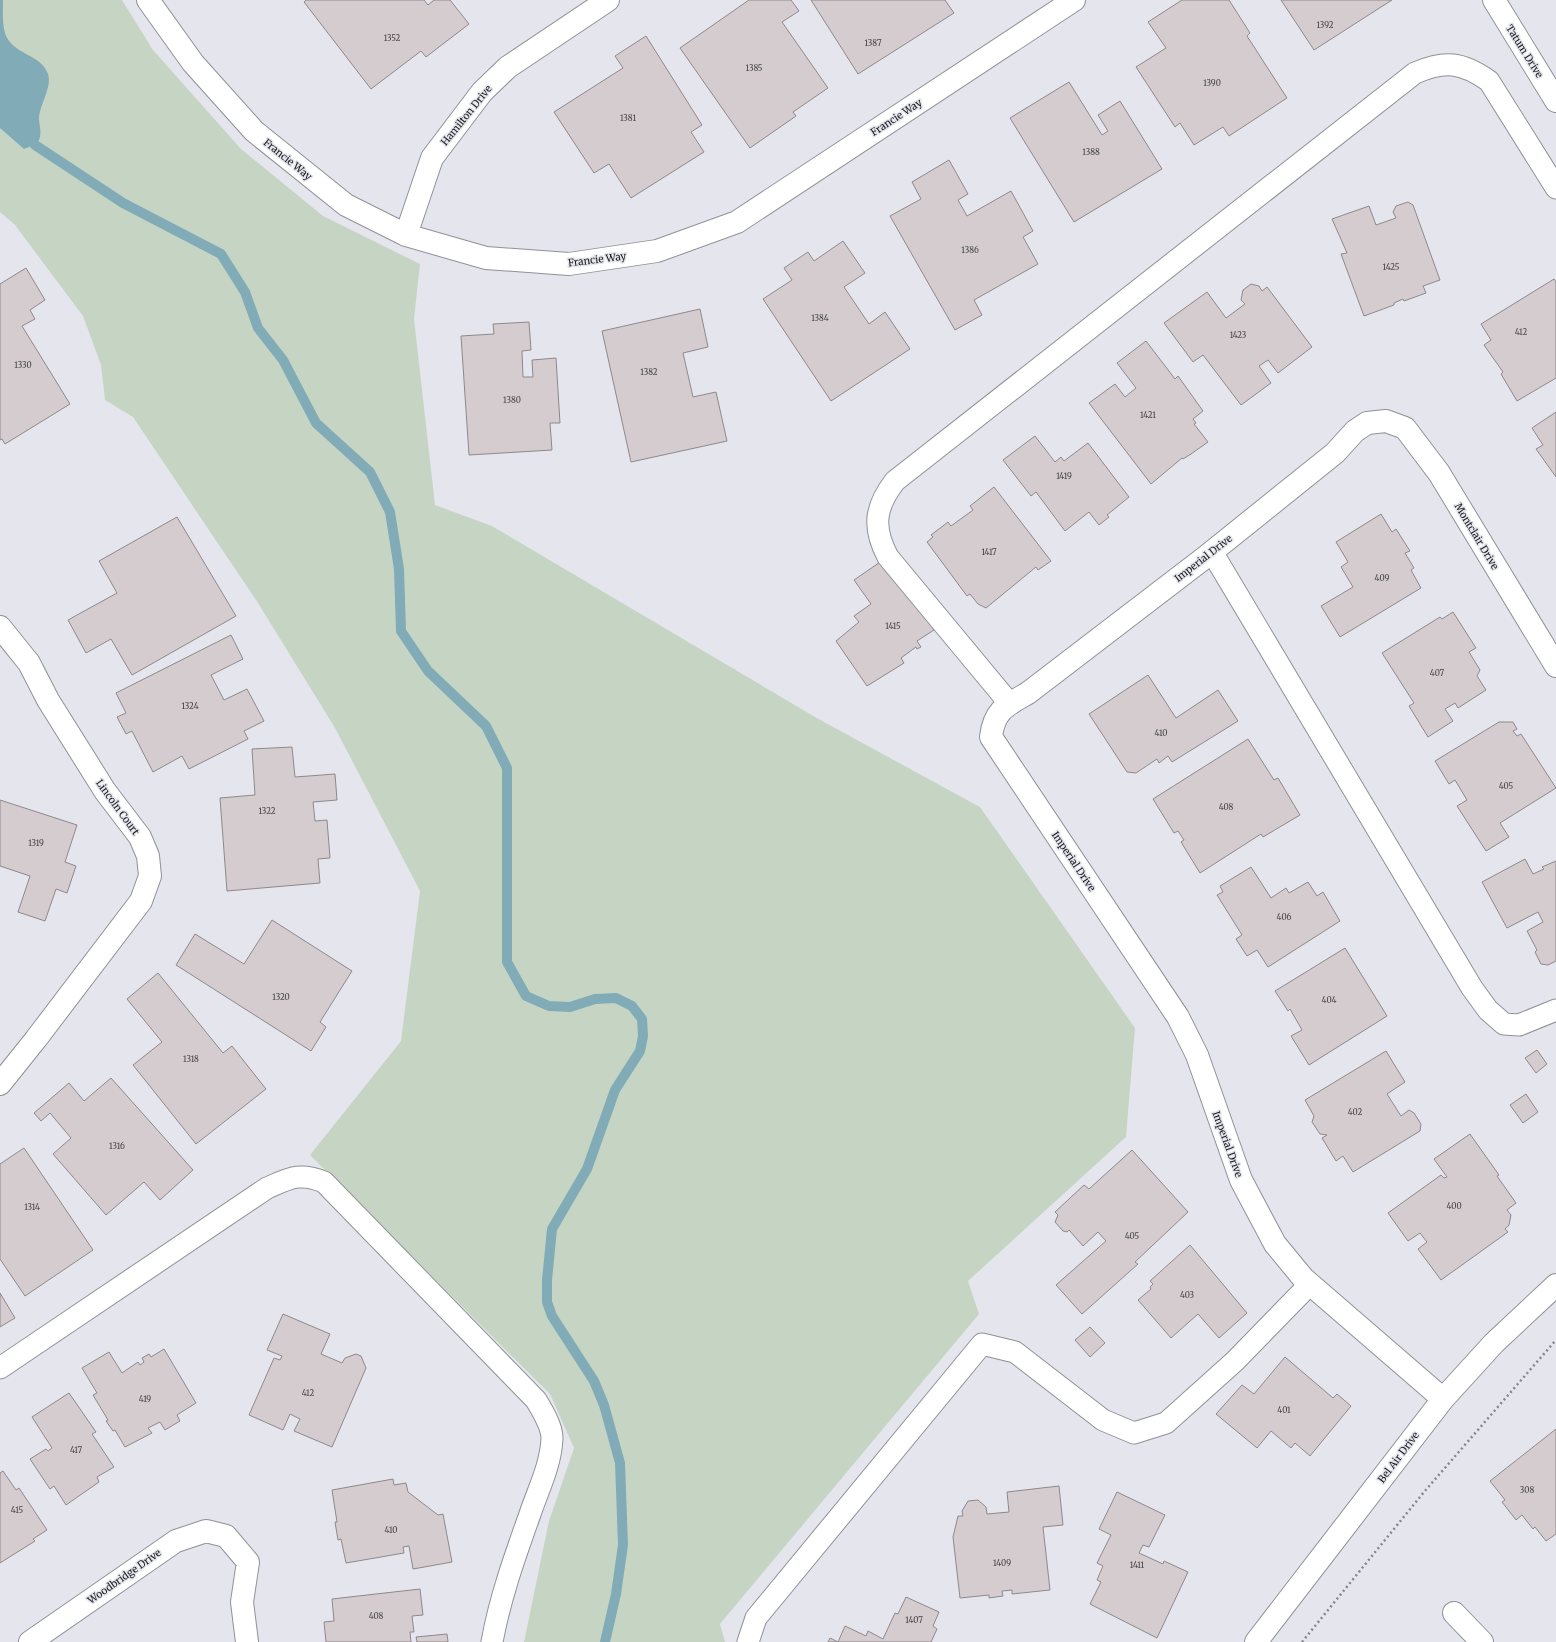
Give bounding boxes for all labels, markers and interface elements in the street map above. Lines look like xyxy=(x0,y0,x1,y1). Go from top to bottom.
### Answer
house number: 1392 xyxy=(1316,20,1334,30)
street label: Tatum Drive xyxy=(1503,22,1546,80)
house number: 1352 xyxy=(384,33,401,43)
house number: 1387 xyxy=(864,38,882,48)
house number: 1385 xyxy=(746,63,763,73)
house number: 1390 xyxy=(1203,78,1221,88)
street label: Hamilton Drive xyxy=(438,83,495,148)
street label: Francie Way xyxy=(868,96,925,139)
house number: 1381 xyxy=(620,113,636,123)
street label: Francie Way xyxy=(261,136,315,183)
house number: 1388 xyxy=(1082,147,1100,157)
house number: 1386 xyxy=(961,245,979,255)
street label: Francie Way xyxy=(567,249,627,270)
house number: 1425 xyxy=(1383,262,1400,272)
house number: 1384 xyxy=(811,313,829,323)
house number: 412 xyxy=(1515,327,1528,337)
house number: 1423 xyxy=(1230,330,1247,340)
house number: 1330 xyxy=(14,360,32,370)
house number: 1382 xyxy=(640,367,658,377)
house number: 1380 xyxy=(503,395,521,405)
house number: 1421 xyxy=(1140,410,1156,420)
house number: 1419 xyxy=(1056,471,1072,481)
street label: Montclair Drive xyxy=(1452,501,1502,572)
street label: Imperial Drive xyxy=(1172,532,1235,585)
house number: 1417 xyxy=(981,547,997,557)
house number: 409 xyxy=(1375,573,1390,583)
house number: 1415 xyxy=(885,621,901,631)
house number: 407 xyxy=(1430,668,1445,678)
house number: 1324 xyxy=(181,701,199,711)
house number: 410 xyxy=(1155,728,1167,738)
street label: Lincoln Court xyxy=(93,777,142,838)
house number: 405 xyxy=(1499,781,1514,791)
house number: 408 xyxy=(1219,802,1234,812)
house number: 1322 xyxy=(258,806,276,816)
street label: Imperial Drive xyxy=(1049,829,1098,894)
house number: 1319 xyxy=(28,838,44,848)
house number: 406 xyxy=(1277,912,1292,922)
house number: 1320 xyxy=(272,992,290,1002)
house number: 404 xyxy=(1322,995,1336,1005)
house number: 1318 xyxy=(183,1054,199,1064)
house number: 402 xyxy=(1348,1107,1362,1117)
street label: Imperial Drive xyxy=(1210,1109,1246,1179)
house number: 1316 xyxy=(109,1141,125,1151)
house number: 400 xyxy=(1446,1201,1462,1211)
house number: 1314 xyxy=(24,1202,40,1212)
house number: 405 xyxy=(1125,1231,1140,1241)
house number: 403 xyxy=(1180,1290,1195,1300)
house number: 412 xyxy=(302,1388,315,1398)
house number: 419 xyxy=(139,1394,151,1404)
house number: 401 xyxy=(1277,1405,1291,1415)
street label: Bel Air Drive xyxy=(1375,1429,1422,1485)
house number: 417 xyxy=(70,1445,82,1455)
house number: 308 xyxy=(1520,1485,1534,1495)
house number: 415 xyxy=(11,1505,24,1515)
house number: 410 xyxy=(385,1525,397,1535)
street label: Woodbridge Drive xyxy=(84,1546,164,1607)
house number: 1409 xyxy=(993,1558,1011,1568)
house number: 1411 xyxy=(1130,1560,1145,1570)
house number: 408 xyxy=(369,1611,384,1621)
house number: 1407 xyxy=(905,1615,923,1625)

